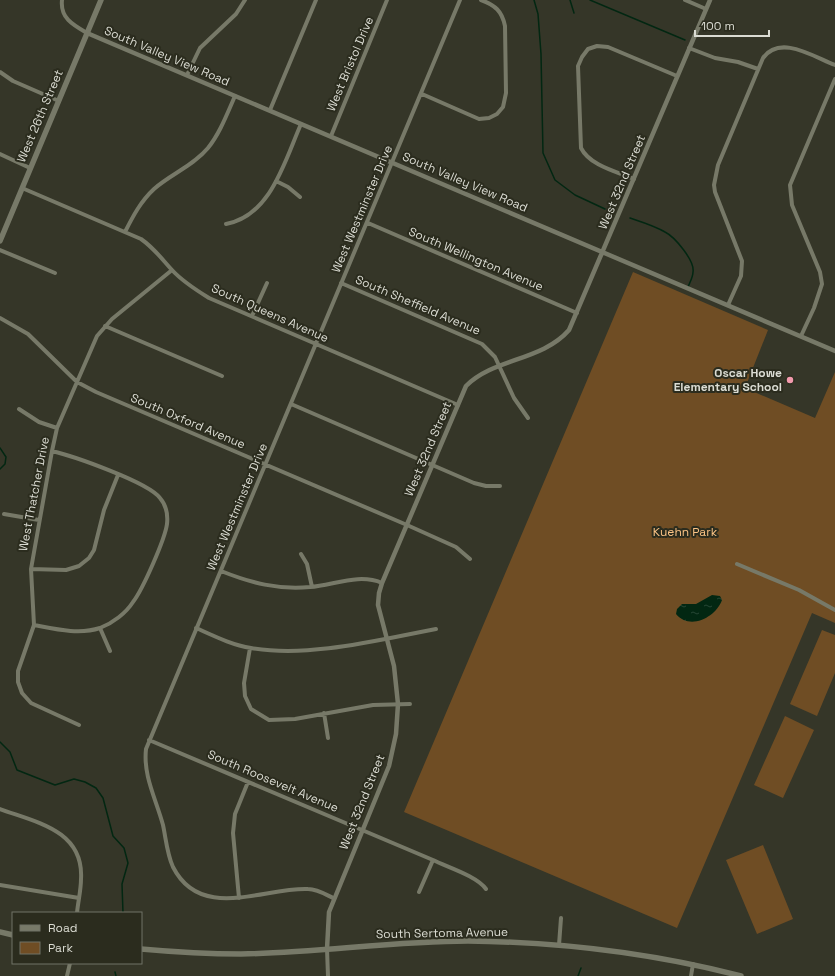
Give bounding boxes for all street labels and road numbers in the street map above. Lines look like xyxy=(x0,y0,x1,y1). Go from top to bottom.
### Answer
street label: West Bristol Drive xyxy=(323,14,377,114)
street label: South Valley View Road xyxy=(102,22,232,90)
street label: West 26th Street xyxy=(13,67,67,165)
street label: West 32nd Street xyxy=(595,132,649,232)
street label: West Westminster Drive xyxy=(328,143,396,275)
street label: South Valley View Road xyxy=(400,148,530,216)
street label: South Wellington Avenue xyxy=(406,223,546,295)
street label: South Sheffield Avenue xyxy=(353,271,483,339)
street label: South Queens Avenue xyxy=(209,280,331,346)
street label: South Oxford Avenue xyxy=(128,390,248,452)
street label: West 32nd Street xyxy=(401,399,455,499)
street label: West Thatcher Drive xyxy=(15,435,53,553)
street label: West Westminster Drive xyxy=(203,441,271,573)
street label: South Roosevelt Avenue xyxy=(205,746,341,816)
street label: West 32nd Street xyxy=(336,752,388,852)
street label: South Sertoma Avenue xyxy=(376,924,508,942)

